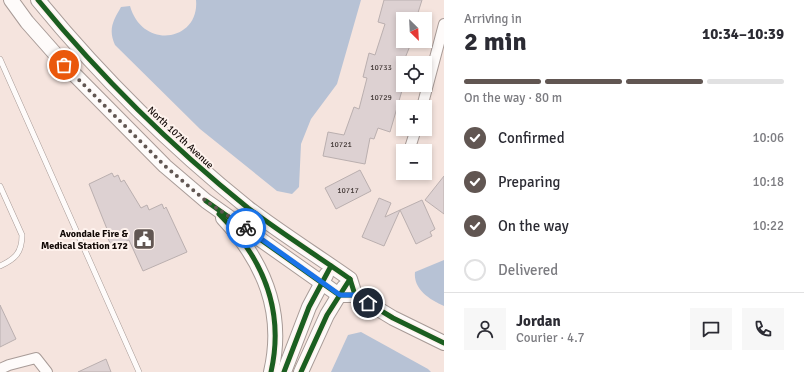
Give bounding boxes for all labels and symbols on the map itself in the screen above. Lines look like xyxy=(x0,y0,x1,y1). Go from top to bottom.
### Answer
north arrow xyxy=(396,12,432,48)
pin xyxy=(47,48,81,82)
house number: 10733 xyxy=(370,62,392,72)
house number: 10729 xyxy=(370,92,392,102)
street label: North 107th Avenue xyxy=(145,104,216,171)
house number: 10721 xyxy=(330,139,352,149)
house number: 10717 xyxy=(337,185,359,195)
courier xyxy=(226,208,266,248)
public building icon: Avondale Fire & Medical Station 172 xyxy=(131,226,157,252)
place label: Avondale Fire & Medical Station 172 xyxy=(41,228,128,252)
pin xyxy=(351,286,385,320)

